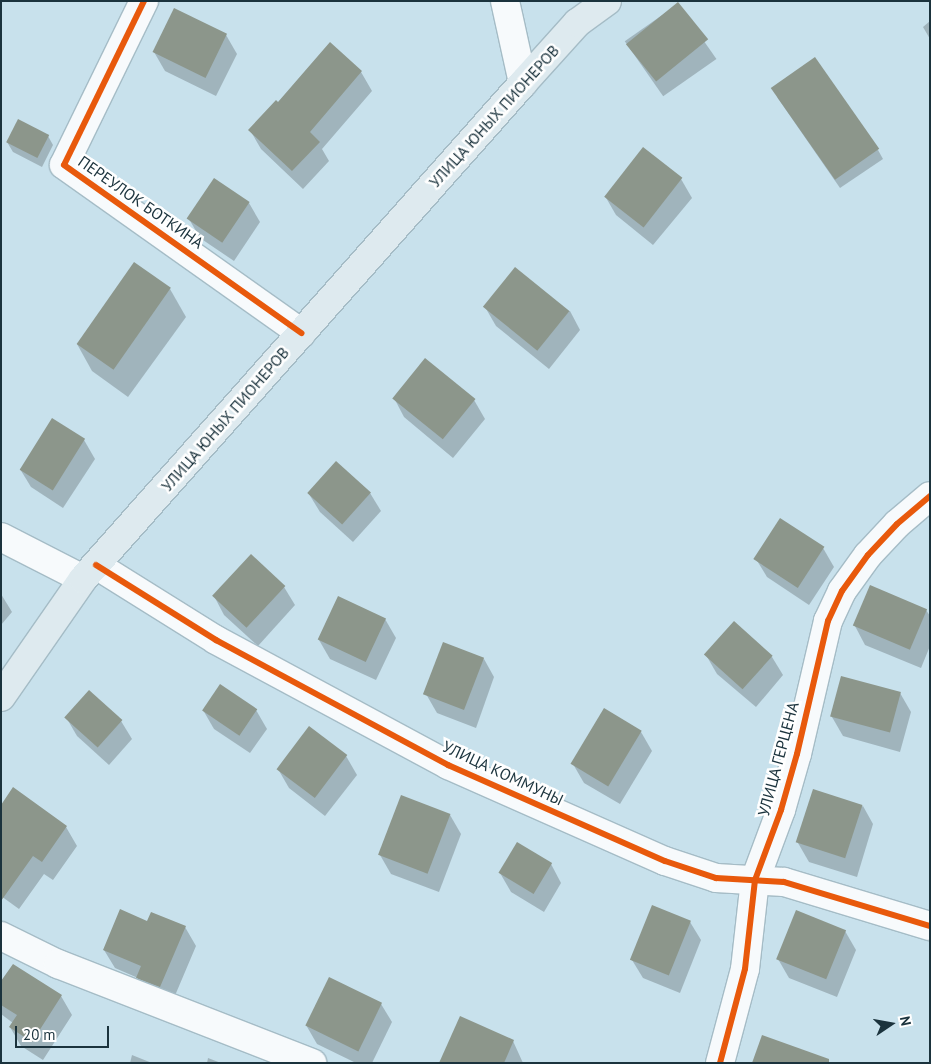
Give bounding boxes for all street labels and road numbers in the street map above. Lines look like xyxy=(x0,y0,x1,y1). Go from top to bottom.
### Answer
street label: УЛИЦА ЮНЫХ ПИОНЕРОВ xyxy=(425,40,563,192)
street label: ПЕРЕУЛОК БОТКИНА xyxy=(75,152,207,252)
street label: УЛИЦА ЮНЫХ ПИОНЕРОВ xyxy=(157,342,293,496)
street label: УЛИЦА ГЕРЦЕНА xyxy=(753,699,803,819)
street label: УЛИЦА КОММУНЫ xyxy=(439,737,567,809)

